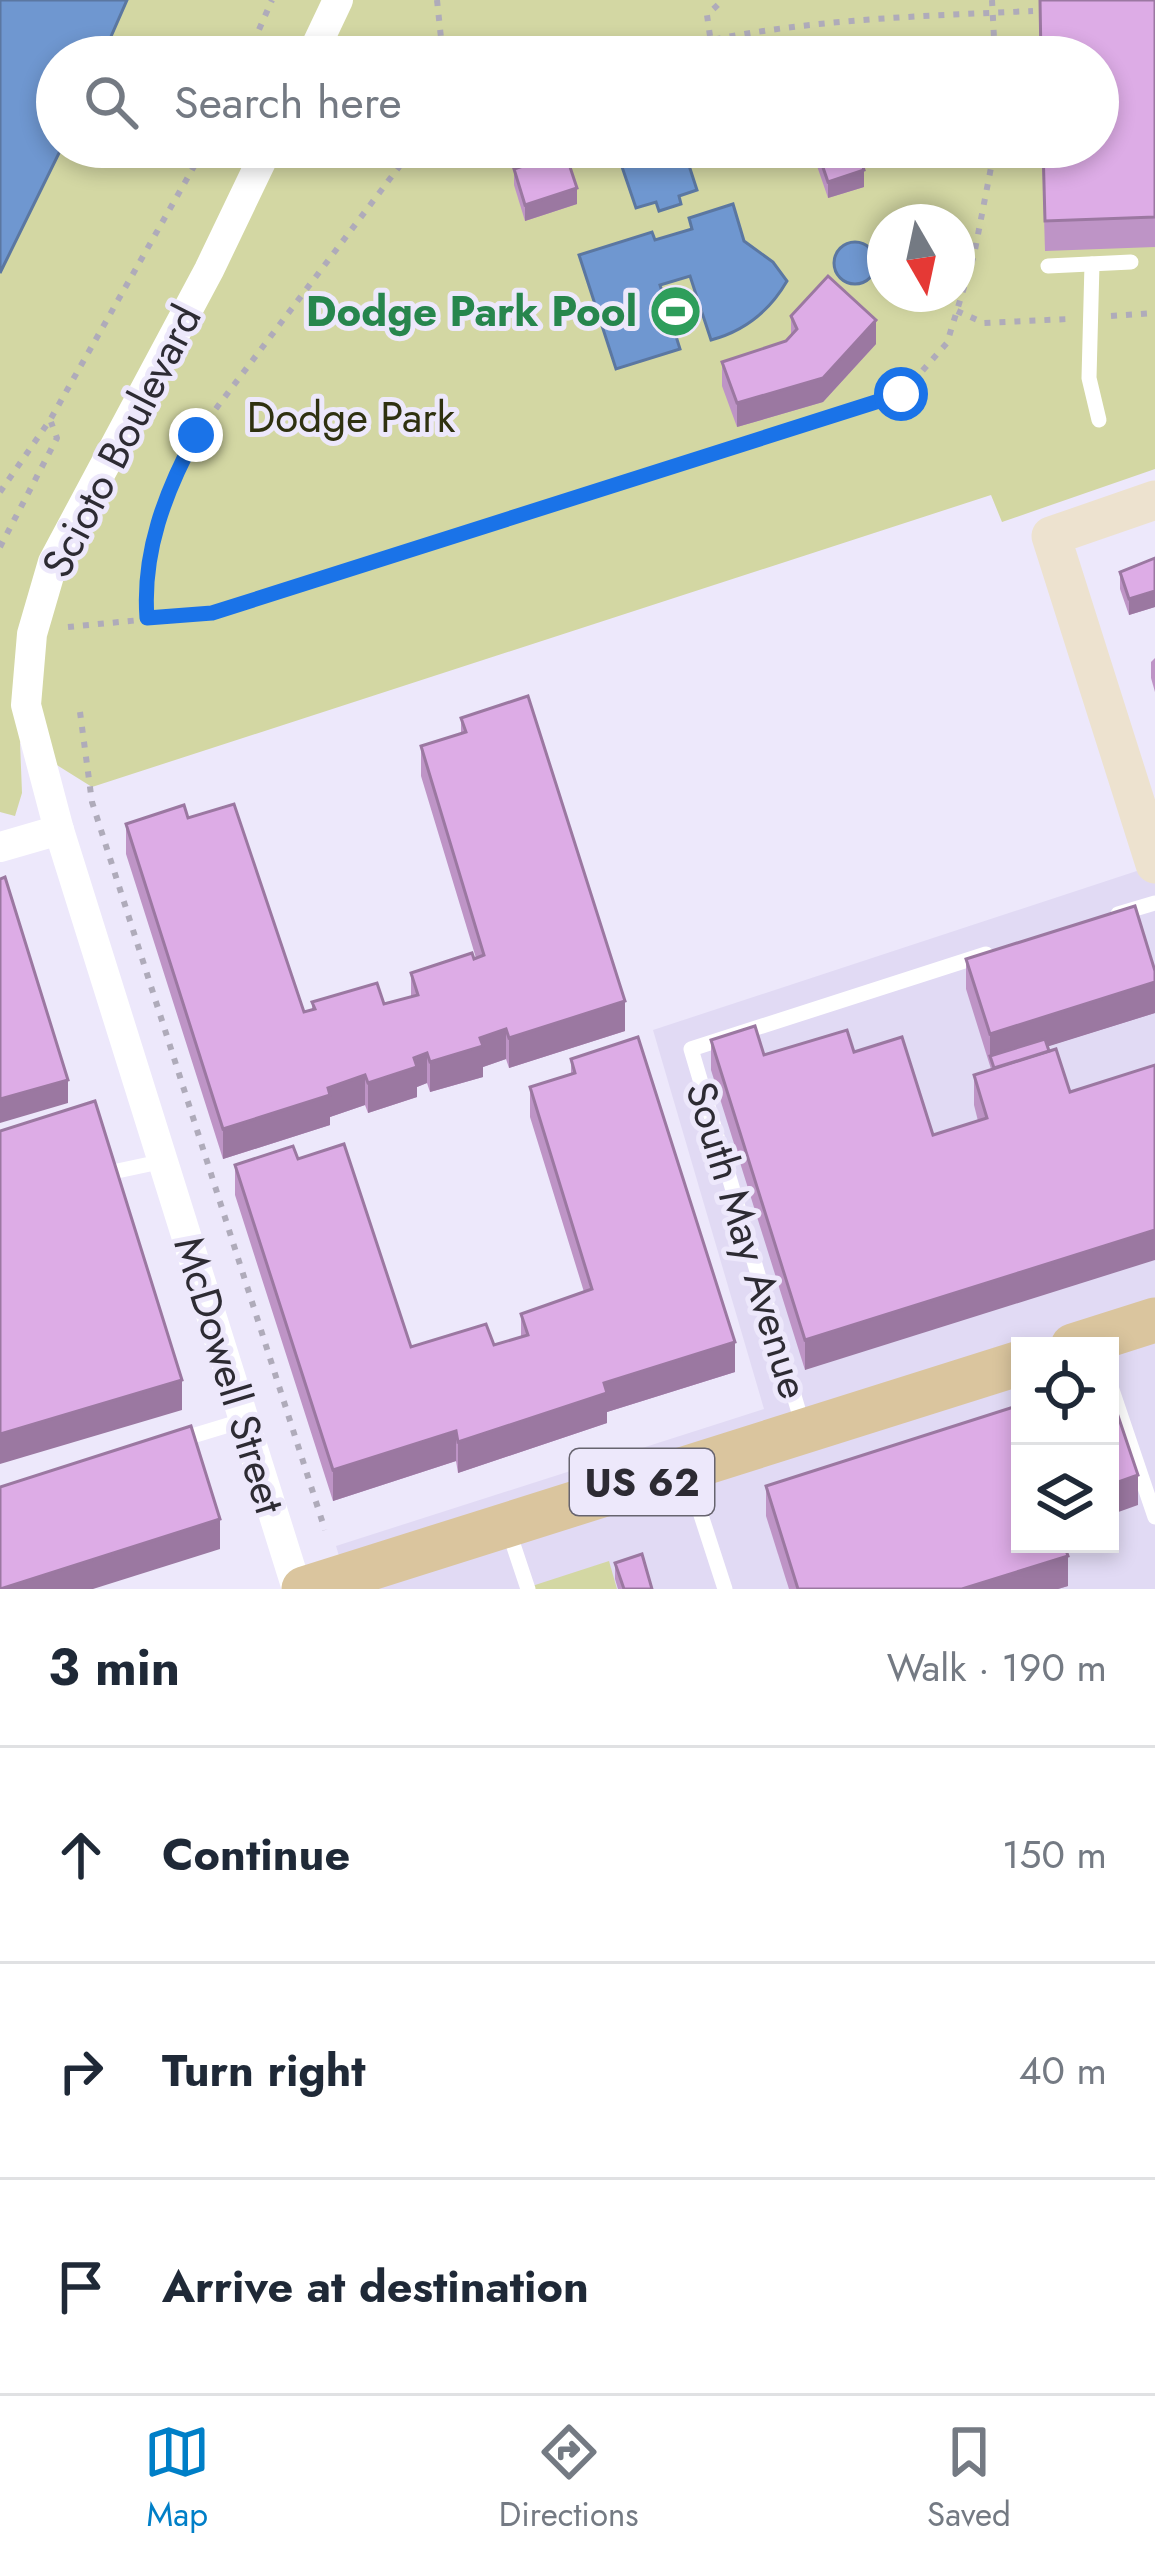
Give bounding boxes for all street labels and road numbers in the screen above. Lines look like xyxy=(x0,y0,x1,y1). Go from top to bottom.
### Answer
street label: Scioto Boulevard xyxy=(26,294,216,588)
street label: South May Avenue xyxy=(670,1074,825,1406)
street label: McDowell Street xyxy=(158,1229,301,1521)
road number: US 62 xyxy=(570,1449,714,1515)

